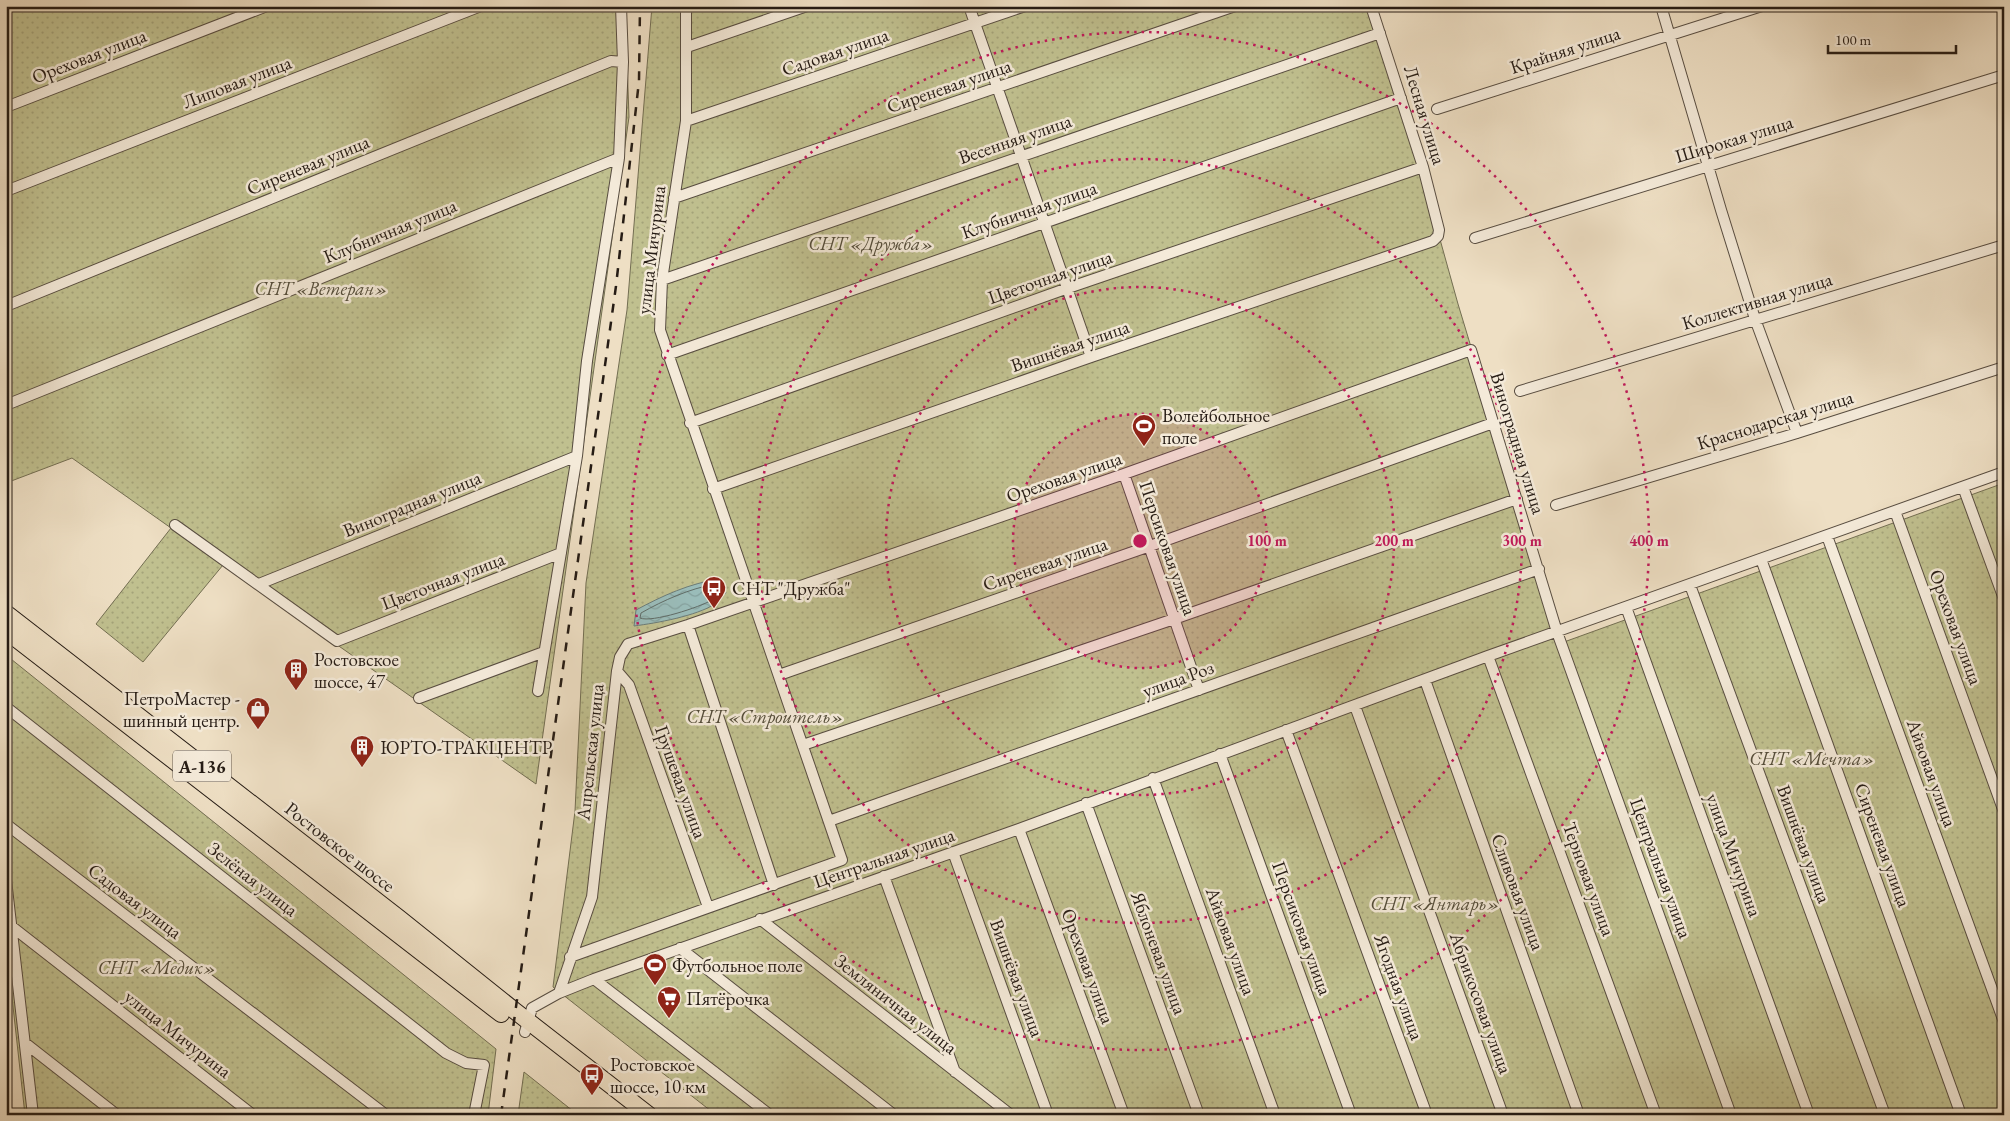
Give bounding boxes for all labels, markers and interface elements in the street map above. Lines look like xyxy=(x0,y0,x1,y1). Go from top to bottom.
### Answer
street label: Крайняя улица xyxy=(1507,20,1624,80)
street label: Садовая улица xyxy=(778,22,892,82)
scale bar xyxy=(1828,22,1955,54)
street label: Ореховая улица xyxy=(28,23,150,89)
text: 100 m xyxy=(1835,30,1872,49)
street label: Липовая улица xyxy=(179,50,295,114)
street label: Сиреневая улица xyxy=(883,53,1015,119)
street label: Лесная улица xyxy=(1398,62,1452,168)
street label: Весенняя улица xyxy=(955,108,1075,170)
street label: Широкая улица xyxy=(1672,109,1796,169)
street label: Сиреневая улица xyxy=(243,129,374,201)
street label: Клубничная улица xyxy=(958,175,1100,245)
street label: улица Мичурина xyxy=(631,184,671,316)
street label: Клубничная улица xyxy=(320,193,461,269)
park label: СНТ «Дружба» xyxy=(808,231,934,256)
street label: Цветочная улица xyxy=(984,244,1116,310)
street label: Коллективная улица xyxy=(1679,266,1836,336)
park label: СНТ «Ветеран» xyxy=(254,276,388,301)
street label: Вишнёвая улица xyxy=(1007,314,1133,378)
street label: Виноградная улица xyxy=(1485,369,1552,517)
street label: Краснодарская улица xyxy=(1694,384,1857,456)
place label: Волейбольное поле xyxy=(1162,403,1270,450)
sports icon: Волейбольное поле xyxy=(1131,413,1157,447)
street label: Ореховая улица xyxy=(1003,445,1126,508)
street label: Виноградная улица xyxy=(339,465,485,543)
street label: Персиковая улица xyxy=(1133,477,1203,619)
street label: Сиреневая улица xyxy=(979,531,1111,597)
text: 100 m xyxy=(1247,531,1287,550)
text: 200 m xyxy=(1374,531,1414,550)
text: 300 m xyxy=(1502,531,1542,550)
text: 400 m xyxy=(1629,531,1669,550)
centre of rings xyxy=(1131,532,1149,550)
street label: Цветочная улица xyxy=(378,546,509,616)
street label: Ореховая улица xyxy=(1924,566,1989,688)
bus stop icon: СНТ "Дружба" xyxy=(701,575,727,609)
place label: СНТ "Дружба" xyxy=(732,576,851,601)
place label: Ростовское шоссе, 47 xyxy=(314,647,399,694)
street label: улица Роз xyxy=(1139,655,1217,703)
building icon: Ростовское шоссе, 47 xyxy=(283,657,309,691)
street label: Апрельская улица xyxy=(570,682,610,823)
place label: ПетроМастер - шинный центр. xyxy=(123,686,240,733)
shop icon: ПетроМастер - шинный центр. xyxy=(245,696,271,730)
park label: СНТ «Строитель» xyxy=(686,704,844,729)
street label: Айвовая улица xyxy=(1901,715,1963,831)
street label: Грушевая улица xyxy=(649,722,713,842)
building icon: ЮРТО-ТРАКЦЕНТР xyxy=(349,734,375,768)
place label: ЮРТО-ТРАКЦЕНТР xyxy=(380,735,553,760)
park label: СНТ «Мечта» xyxy=(1749,746,1875,771)
road number: А-136 xyxy=(173,750,231,781)
street label: Сиреневая улица xyxy=(1849,779,1917,911)
street label: Вишнёвая улица xyxy=(1771,781,1837,907)
street label: улица Мичурина xyxy=(1700,790,1768,921)
street label: Центральная улица xyxy=(1624,794,1698,942)
street label: Ростовское шоссе xyxy=(280,796,400,898)
street label: Терновая улица xyxy=(1557,819,1621,940)
street label: Центральная улица xyxy=(810,822,958,894)
street label: Сливовая улица xyxy=(1485,830,1551,954)
street label: Зелёная улица xyxy=(203,836,303,922)
street label: Садовая улица xyxy=(83,857,187,945)
street label: Персиковая улица xyxy=(1266,858,1338,999)
street label: Айвовая улица xyxy=(1200,883,1262,999)
street label: Яблоневая улица xyxy=(1125,887,1193,1018)
park label: СНТ «Янтарь» xyxy=(1370,891,1500,916)
street label: Ореховая улица xyxy=(1056,905,1121,1027)
street label: Вишнёвая улица xyxy=(984,915,1050,1041)
street label: Абрикосовая улица xyxy=(1443,928,1518,1078)
street label: Ягодная улица xyxy=(1368,930,1430,1044)
street label: Земляничная улица xyxy=(830,948,963,1060)
sports icon: Футбольное поле xyxy=(642,952,668,986)
place label: Футбольное поле xyxy=(672,953,803,978)
park label: СНТ «Медик» xyxy=(98,955,216,980)
street label: улица Мичурина xyxy=(119,984,237,1084)
supermarket icon: Пятёрочка xyxy=(656,985,682,1019)
place label: Пятёрочка xyxy=(686,986,770,1011)
place label: Ростовское шоссе, 10 км xyxy=(610,1052,706,1099)
bus stop icon: Ростовское шоссе, 10 км xyxy=(579,1062,605,1096)

